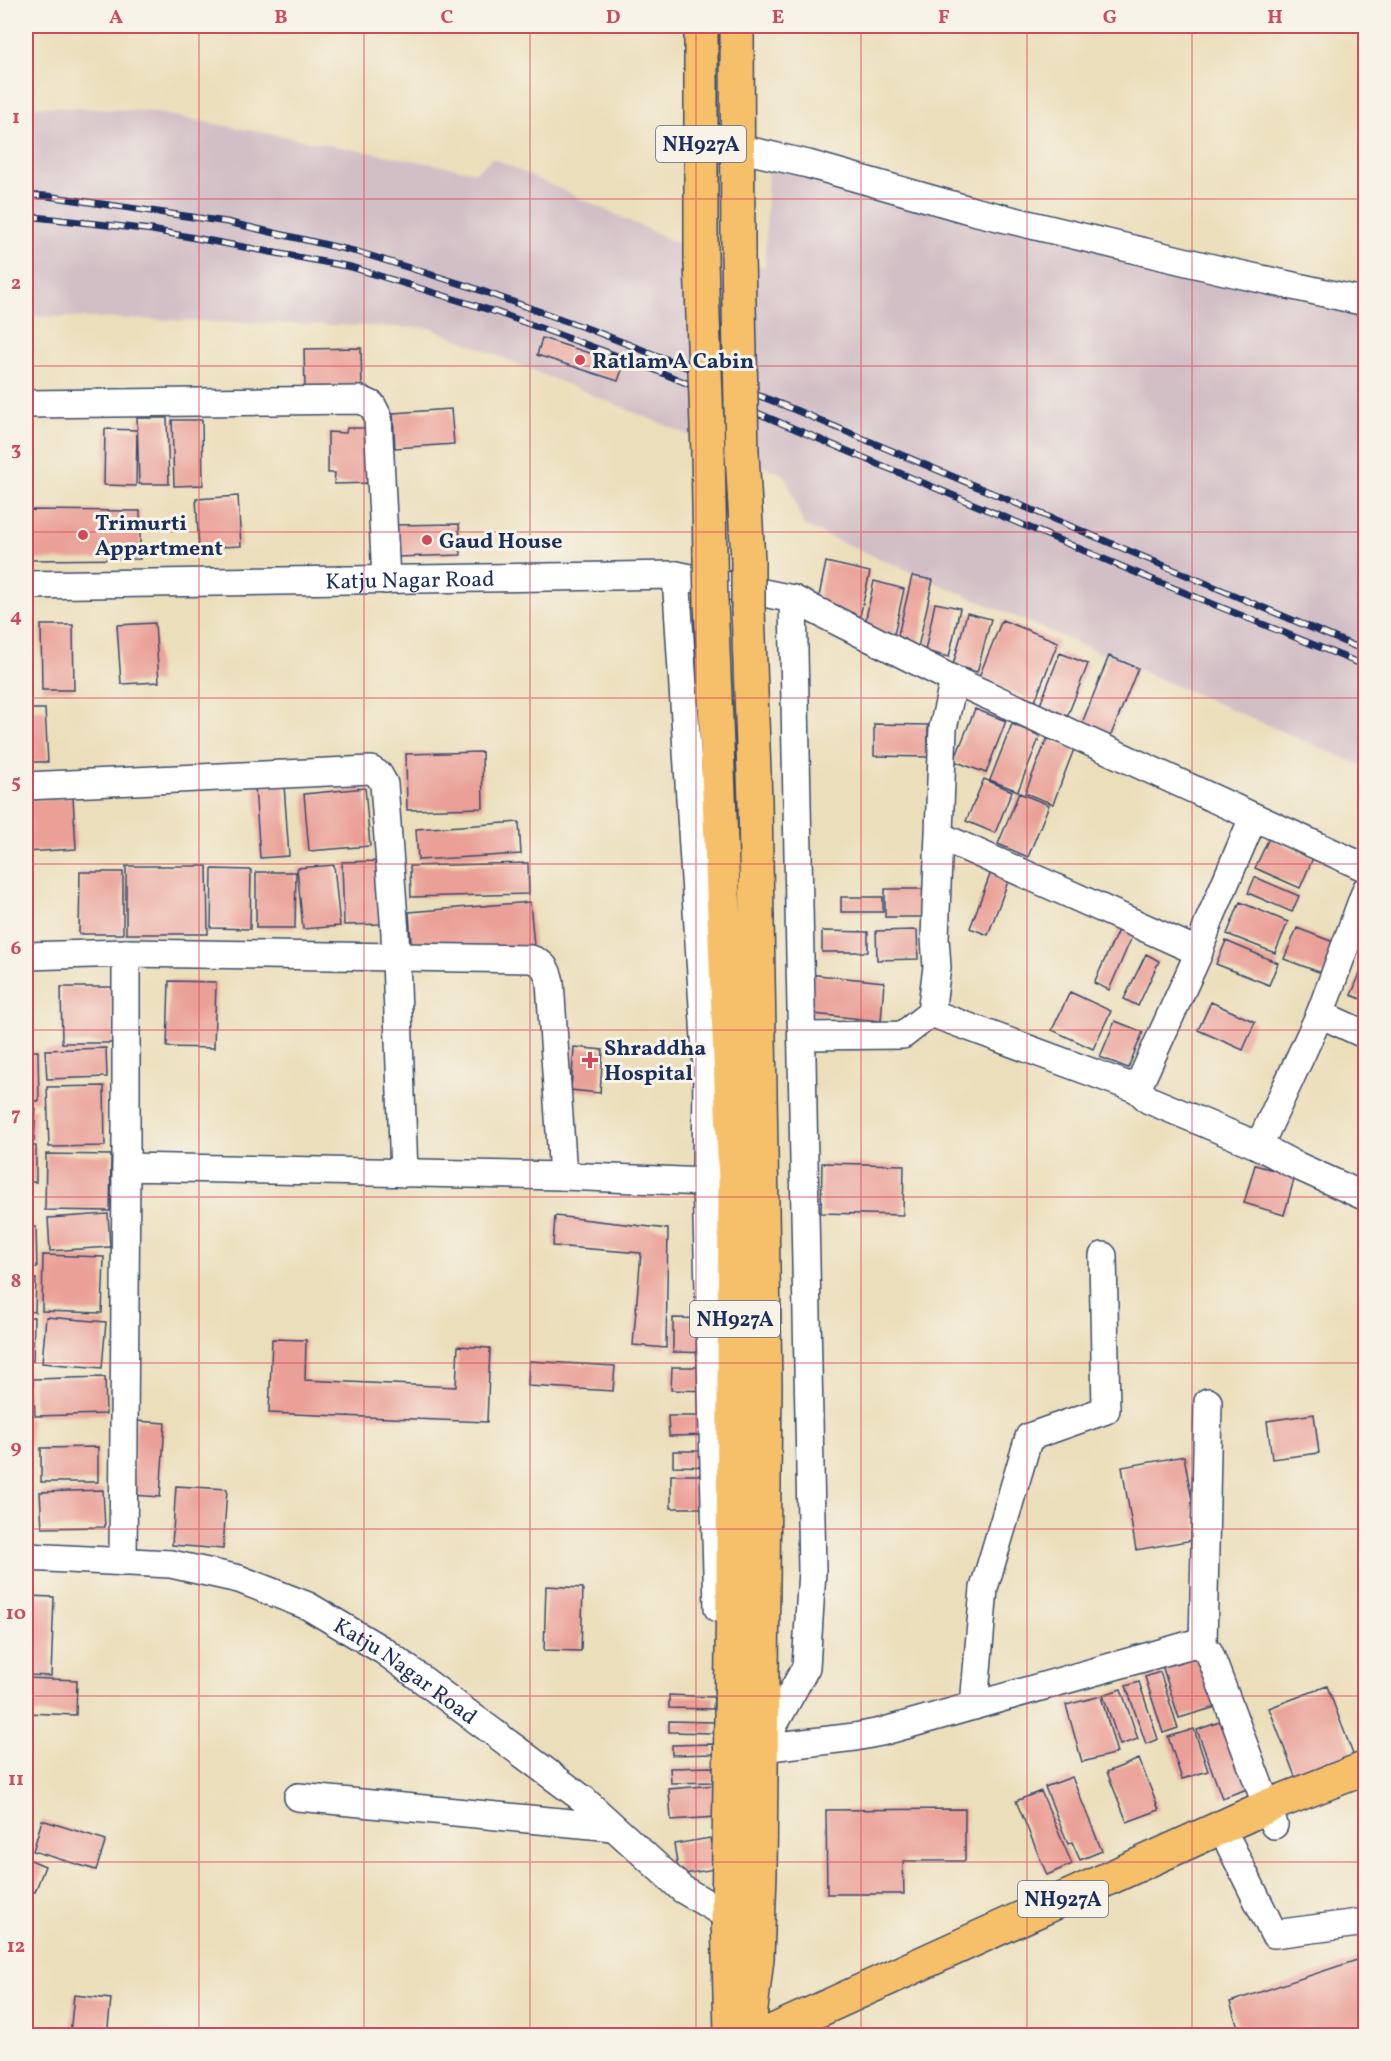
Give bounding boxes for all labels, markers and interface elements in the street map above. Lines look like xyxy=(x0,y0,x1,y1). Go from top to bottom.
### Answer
text: A xyxy=(109,4,123,32)
text: B xyxy=(274,4,288,32)
text: C xyxy=(441,4,454,32)
text: D xyxy=(606,4,620,32)
text: E xyxy=(772,4,784,32)
text: F xyxy=(938,4,950,32)
text: G xyxy=(1103,4,1117,32)
text: H xyxy=(1267,4,1283,32)
text: 1 xyxy=(12,104,20,132)
road number: NH927A xyxy=(656,126,746,162)
text: 2 xyxy=(11,270,21,298)
place label: Ratlam A Cabin xyxy=(592,347,754,378)
marker: Ratlam A Cabin xyxy=(573,353,587,367)
text: 3 xyxy=(11,436,21,464)
place label: Trimurti Appartment xyxy=(95,509,223,565)
place label: Gaud House xyxy=(439,527,562,558)
marker: Trimurti Appartment xyxy=(76,528,90,542)
marker: Gaud House xyxy=(420,533,434,547)
street label: Katju Nagar Road xyxy=(325,565,495,598)
text: 4 xyxy=(10,603,22,631)
text: 5 xyxy=(11,769,21,797)
text: 6 xyxy=(11,935,22,963)
place label: Shraddha Hospital xyxy=(604,1034,706,1090)
marker: Shraddha Hospital xyxy=(581,1051,599,1069)
text: 7 xyxy=(11,1101,21,1129)
text: 8 xyxy=(11,1268,21,1296)
road number: NH927A xyxy=(690,1301,780,1337)
text: 9 xyxy=(10,1434,22,1462)
text: 10 xyxy=(6,1600,26,1628)
street label: Katju Nagar Road xyxy=(327,1611,483,1733)
text: 11 xyxy=(8,1766,24,1794)
road number: NH927A xyxy=(1018,1881,1108,1917)
text: 12 xyxy=(7,1933,25,1961)

